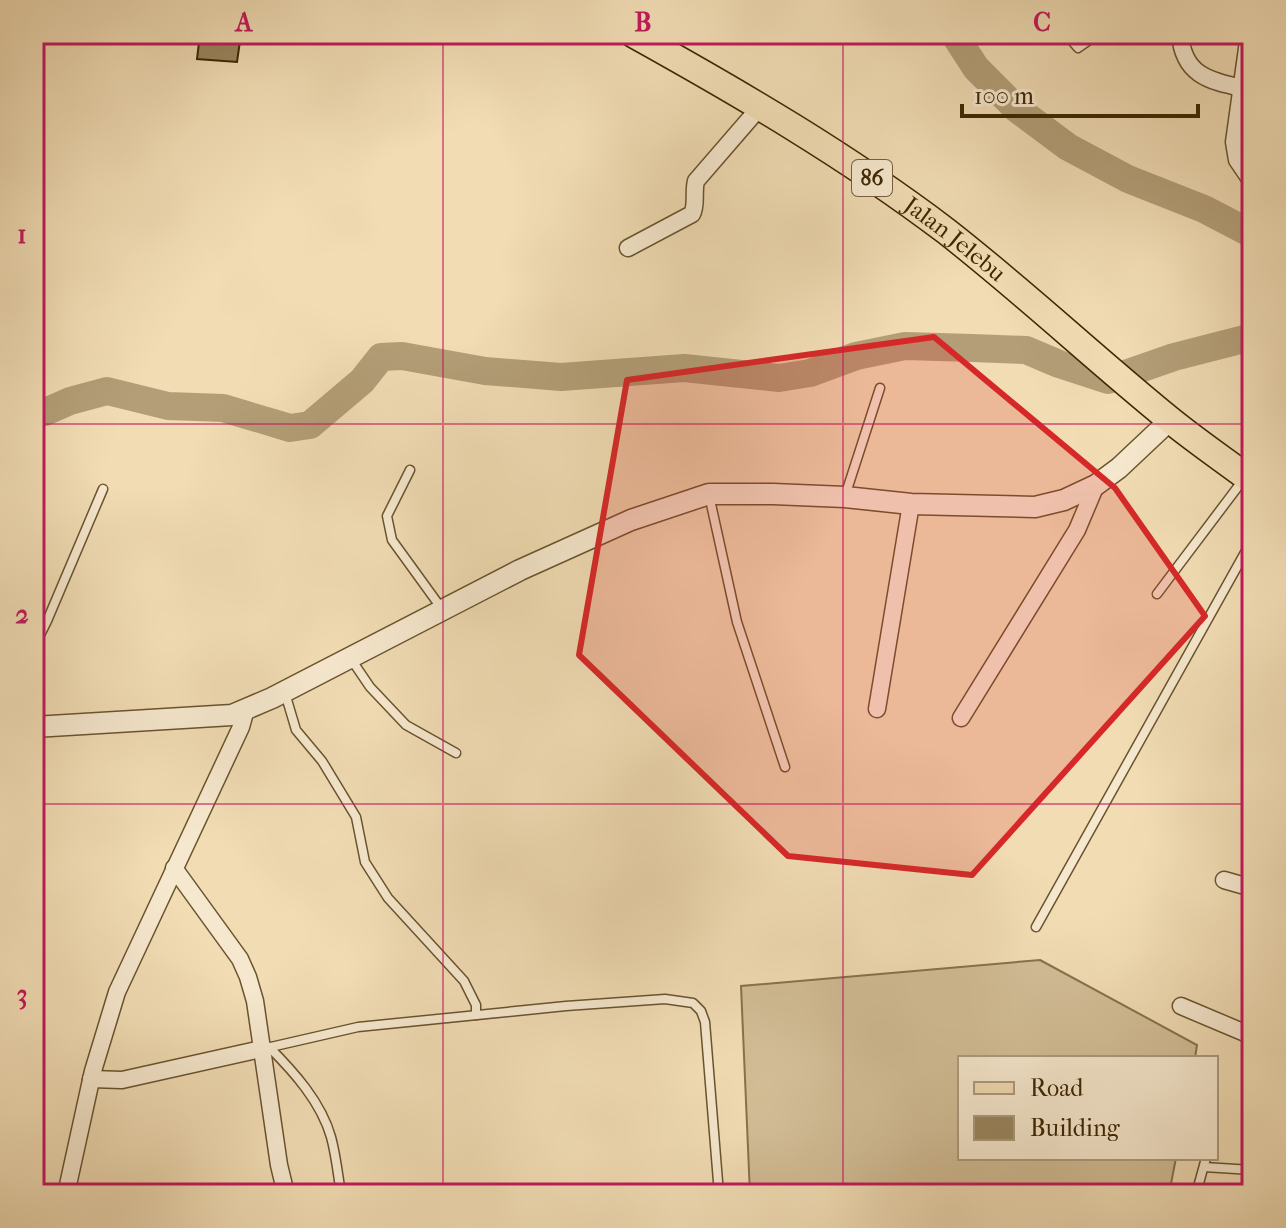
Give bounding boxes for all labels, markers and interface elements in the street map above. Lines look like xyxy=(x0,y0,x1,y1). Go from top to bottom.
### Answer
text: A xyxy=(234,7,254,38)
text: B xyxy=(635,7,652,38)
text: C xyxy=(1033,7,1051,38)
scale bar xyxy=(962,68,1198,118)
text: 100 m xyxy=(974,82,1034,110)
road number: 86 xyxy=(852,160,892,196)
street label: Jalan Jelebu xyxy=(897,190,1012,288)
text: 1 xyxy=(17,219,27,250)
text: 2 xyxy=(15,599,29,630)
text: 3 xyxy=(17,979,27,1010)
legend xyxy=(958,1056,1218,1160)
text: Road xyxy=(1030,1074,1084,1102)
text: Building xyxy=(1030,1114,1121,1142)

